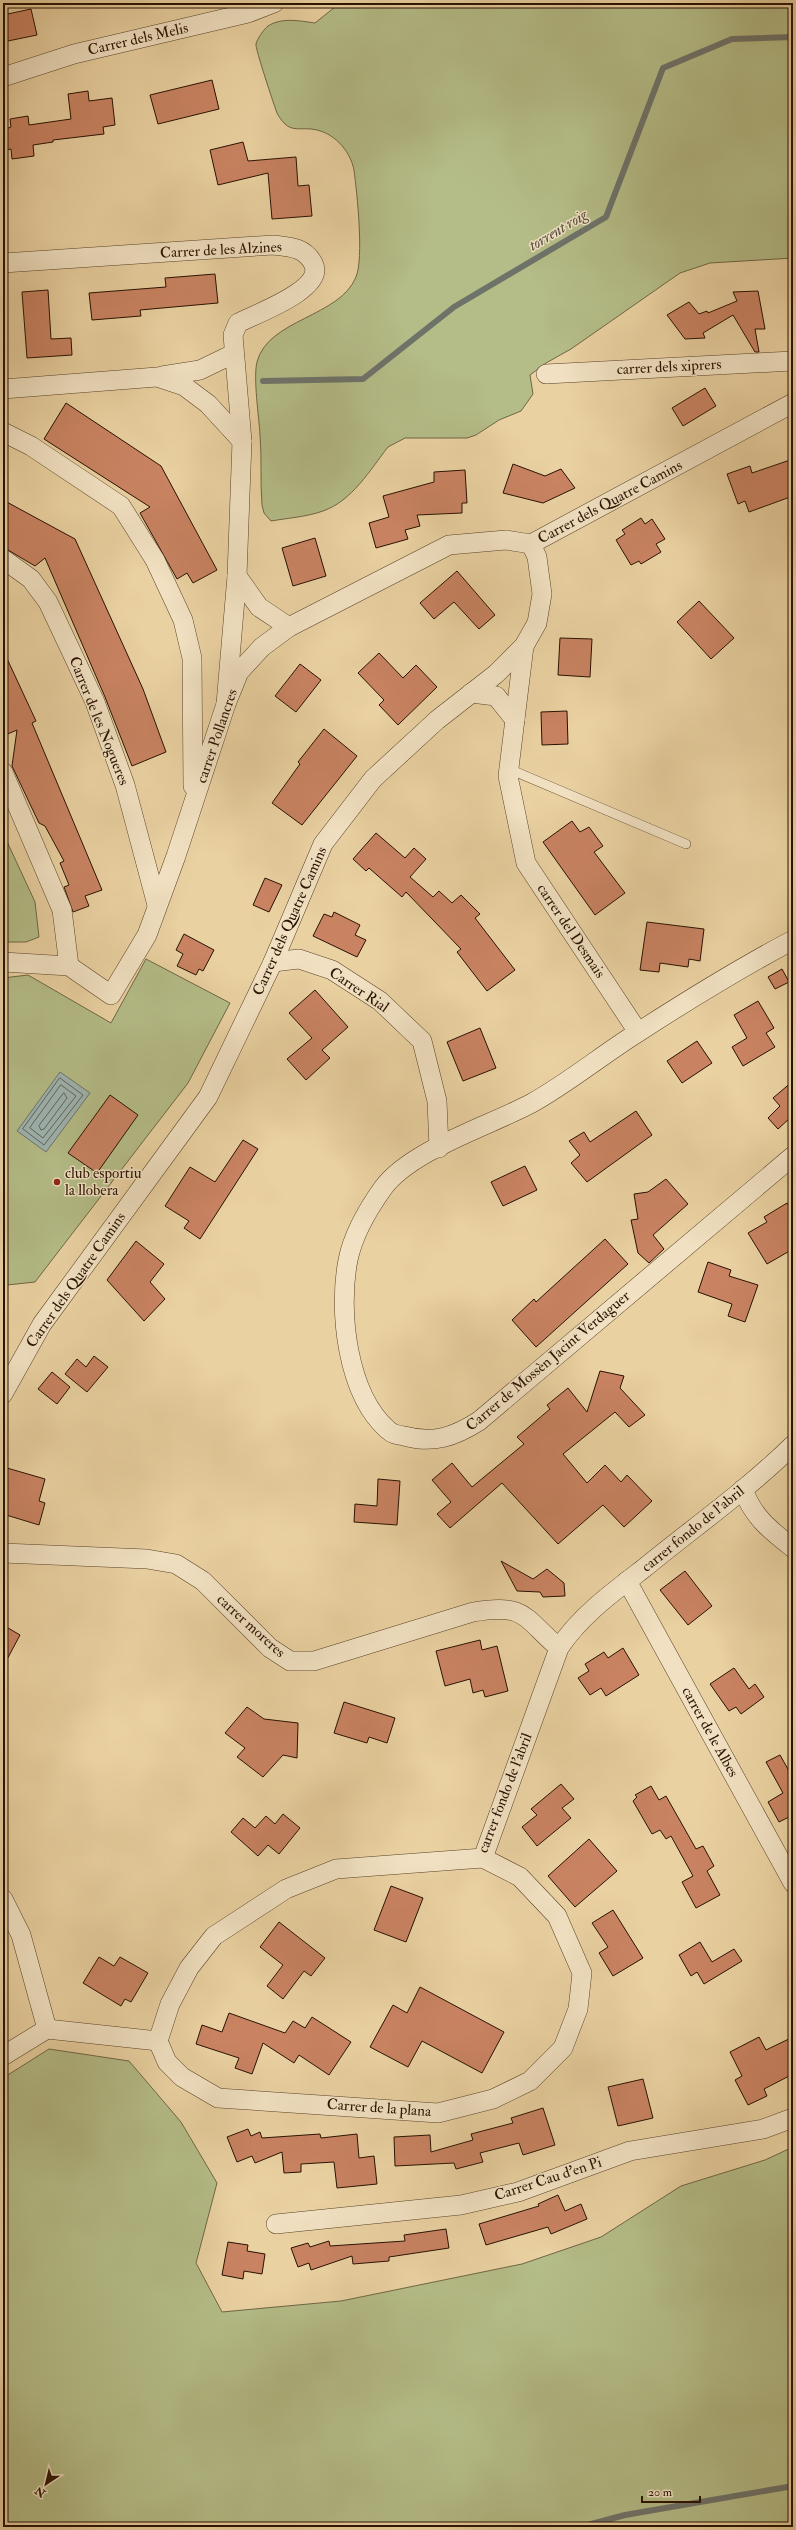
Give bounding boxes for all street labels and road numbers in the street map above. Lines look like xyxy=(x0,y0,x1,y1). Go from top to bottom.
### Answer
street label: Carrer dels Melis xyxy=(86,18,190,60)
street label: Carrer de les Alzines xyxy=(160,237,282,263)
street label: carrer dels xiprers xyxy=(616,355,722,380)
street label: Carrer dels Quatre Camins xyxy=(534,456,686,548)
street label: Carrer de les Nogueres xyxy=(64,654,134,788)
street label: carrer Pollancres xyxy=(192,686,242,786)
street label: Carrer dels Quatre Camins xyxy=(249,844,331,998)
street label: carrer del Desmais xyxy=(532,880,610,982)
street label: Carrer Rial xyxy=(326,963,393,1017)
street label: Carrer dels Quatre Camins xyxy=(22,1209,130,1351)
street label: Carrer de Mossèn Jacint Verdaguer xyxy=(462,1286,635,1436)
street label: carrer fondo de l'abril xyxy=(638,1482,748,1576)
street label: carrer moreres xyxy=(213,1590,289,1662)
street label: carrer de le Albes xyxy=(677,1683,743,1781)
street label: carrer fondo de l'abril xyxy=(473,1730,537,1856)
street label: Carrer de la plana xyxy=(326,2095,433,2122)
street label: Carrer Cau d'en Pi xyxy=(492,2153,604,2205)

